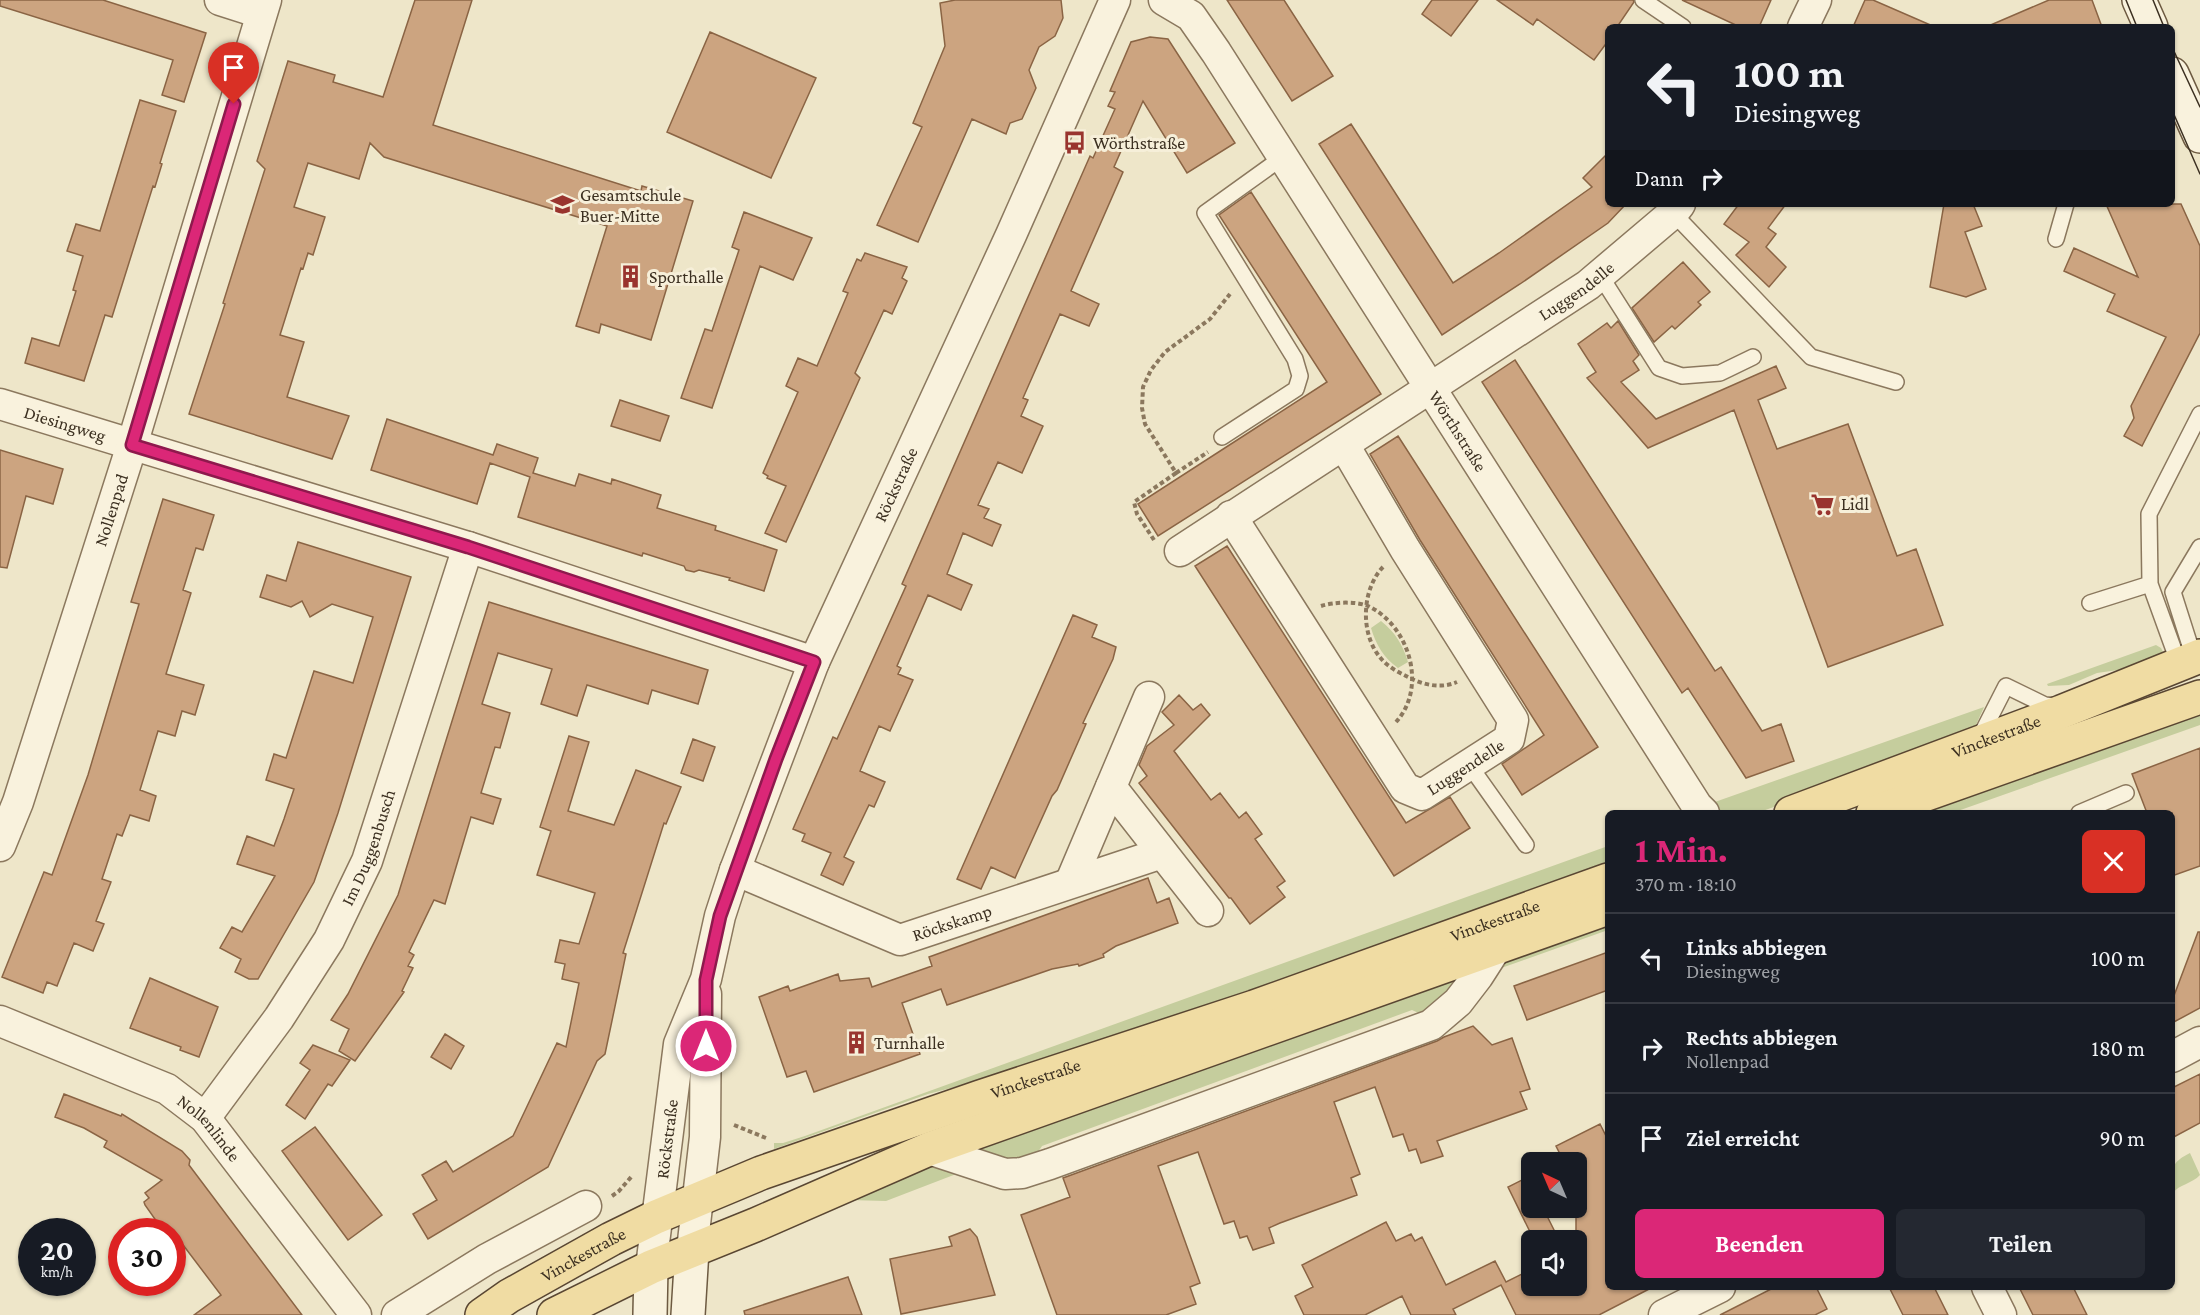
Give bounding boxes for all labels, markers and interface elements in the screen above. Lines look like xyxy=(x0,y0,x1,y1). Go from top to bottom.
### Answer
pin xyxy=(208,42,259,104)
icon: left xyxy=(1635,48,1713,126)
text: 100 m xyxy=(1734,49,1844,96)
icon: arrive xyxy=(217,51,250,84)
text: Diesingweg xyxy=(1734,98,1861,128)
bus stop icon: Wörthstraße xyxy=(1062,130,1088,156)
place label: Wörthstraße xyxy=(1093,133,1185,153)
icon: right xyxy=(1695,162,1728,195)
text: Dann xyxy=(1635,166,1683,191)
place label: Gesamtschule Buer-Mitte xyxy=(580,185,681,226)
school or university icon: Gesamtschule Buer-Mitte xyxy=(549,192,575,218)
street label: Luggendelle xyxy=(1535,257,1618,325)
building icon: Sporthalle xyxy=(618,264,644,290)
place label: Sporthalle xyxy=(649,267,724,287)
street label: Wörthstraße xyxy=(1425,387,1491,475)
street label: Diesingweg xyxy=(22,402,109,446)
street label: Röckstraße xyxy=(870,444,922,525)
street label: Nollenpad xyxy=(90,471,132,549)
supermarket icon: Lidl xyxy=(1810,491,1836,517)
place label: Lidl xyxy=(1841,494,1869,514)
street label: Vinckestraße xyxy=(1949,710,2044,762)
street label: Luggendelle xyxy=(1423,735,1508,799)
street label: Im Duggenbusch xyxy=(337,787,399,909)
text: 1 Min. xyxy=(1635,830,1728,870)
button: close xyxy=(2082,830,2145,893)
text: 370 m · 18:10 xyxy=(1635,873,1737,895)
street label: Vinckestraße xyxy=(1448,895,1542,946)
street label: Röckskamp xyxy=(910,900,994,945)
text: Links abbiegen xyxy=(1686,935,1827,960)
icon: left xyxy=(1635,942,1668,975)
text: 100 m xyxy=(2091,946,2145,971)
text: Diesingweg xyxy=(1686,960,1780,982)
position arrow xyxy=(674,1014,738,1078)
text: Rechts abbiegen xyxy=(1686,1025,1838,1050)
building icon: Turnhalle xyxy=(843,1030,869,1056)
icon: right xyxy=(1635,1032,1668,1065)
place label: Turnhalle xyxy=(874,1033,945,1053)
text: 180 m xyxy=(2092,1036,2145,1061)
text: Nollenpad xyxy=(1686,1050,1769,1072)
street label: Vinckestraße xyxy=(988,1055,1083,1103)
street label: Nollenlinde xyxy=(173,1090,245,1165)
street label: Röckstraße xyxy=(652,1098,682,1180)
icon: arrive xyxy=(1635,1122,1668,1155)
text: Ziel erreicht xyxy=(1686,1126,1799,1151)
text: 90 m xyxy=(2100,1126,2145,1151)
north arrow xyxy=(1521,1152,1587,1218)
map controls xyxy=(1521,1152,1587,1296)
button: Beenden xyxy=(1635,1209,1884,1278)
button: Teilen xyxy=(1896,1209,2145,1278)
speed limit sign: 30 xyxy=(108,1218,186,1296)
street label: Vinckestraße xyxy=(537,1223,629,1286)
button: sound xyxy=(1521,1230,1587,1296)
text: 20 xyxy=(40,1233,74,1266)
text: km/h xyxy=(41,1264,73,1280)

